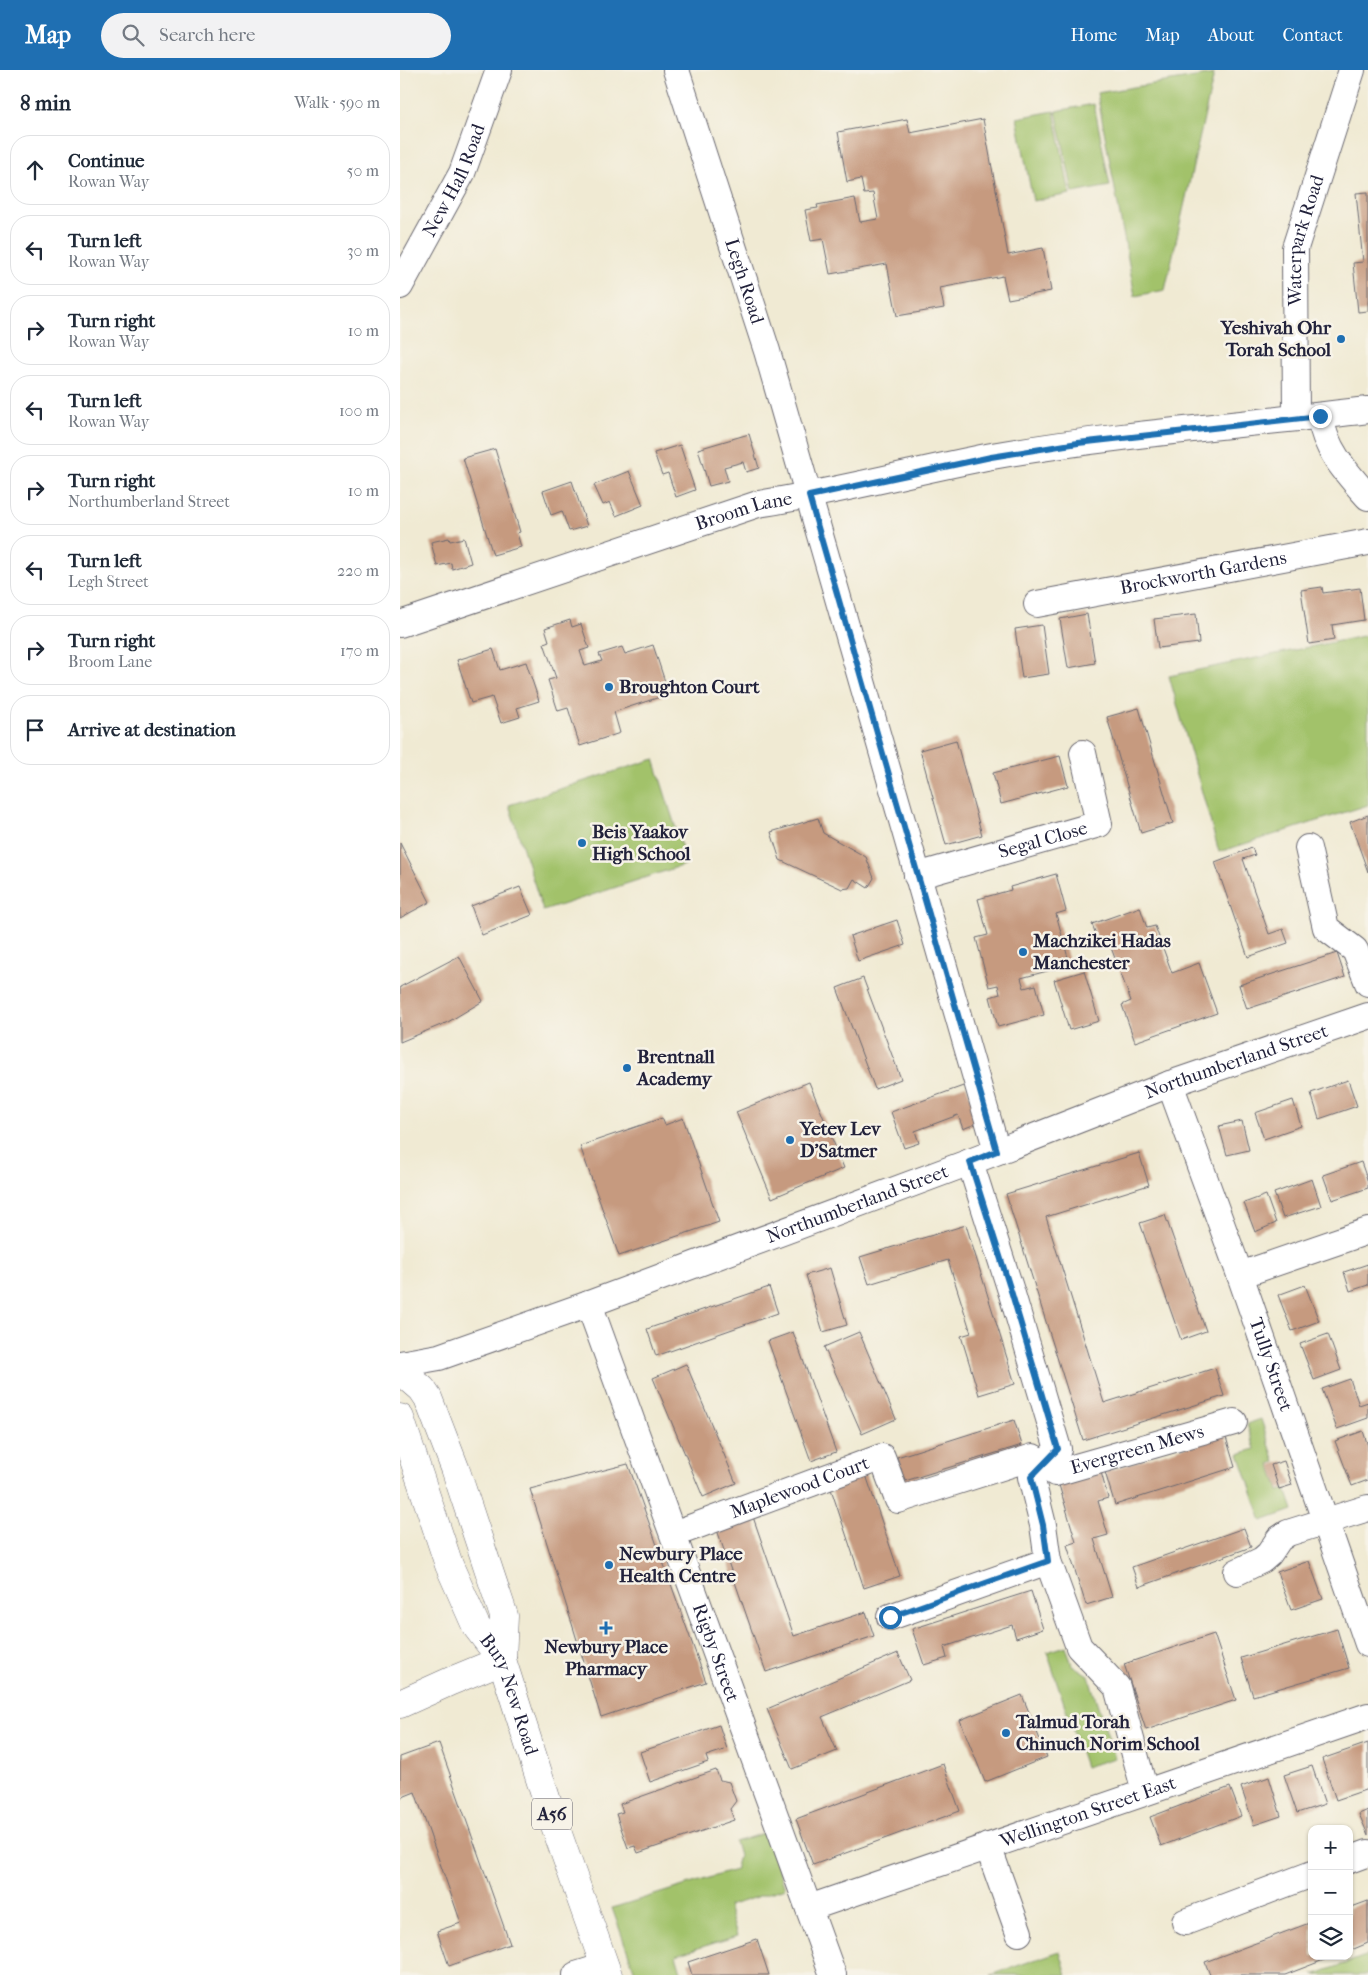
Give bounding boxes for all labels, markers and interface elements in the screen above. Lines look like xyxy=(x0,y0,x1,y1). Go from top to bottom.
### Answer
search box xyxy=(101,13,451,58)
text: Map xyxy=(25,21,71,49)
icon: search xyxy=(119,21,147,49)
text: Search here xyxy=(159,24,255,46)
text: Home xyxy=(1070,25,1117,46)
text: Map xyxy=(1145,25,1180,46)
text: About xyxy=(1208,25,1254,46)
text: Contact xyxy=(1282,25,1343,46)
text: 8 min xyxy=(20,91,71,115)
text: Walk · 590 m xyxy=(294,93,380,112)
street label: New Hall Road xyxy=(418,120,490,241)
text: Continue xyxy=(68,150,144,172)
icon: ahead xyxy=(21,156,49,184)
text: 50 m xyxy=(347,161,379,180)
text: Rowan Way xyxy=(68,172,149,191)
street label: Waterpark Road xyxy=(1284,172,1329,307)
text: Turn left xyxy=(68,230,142,252)
icon: left xyxy=(21,236,49,264)
street label: Legh Road xyxy=(720,236,769,327)
text: 30 m xyxy=(347,241,379,260)
text: Rowan Way xyxy=(68,252,149,271)
text: Turn right xyxy=(68,310,155,332)
icon: right xyxy=(21,316,49,344)
place label: Yeshivah Ohr Torah School xyxy=(1220,317,1332,361)
text: 10 m xyxy=(348,321,379,340)
text: Rowan Way xyxy=(68,332,149,351)
marker: Yeshivah Ohr Torah School xyxy=(1335,333,1347,345)
text: Turn left xyxy=(68,390,142,412)
icon: left xyxy=(21,396,49,424)
text: 100 m xyxy=(339,401,379,420)
route end xyxy=(1309,405,1332,428)
text: Rowan Way xyxy=(68,412,149,431)
text: Turn right xyxy=(68,470,155,492)
icon: right xyxy=(21,476,49,504)
text: 10 m xyxy=(348,481,379,500)
street label: Broom Lane xyxy=(692,487,794,535)
text: Northumberland Street xyxy=(68,492,230,511)
street label: Brockworth Gardens xyxy=(1118,547,1288,599)
text: Turn left xyxy=(68,550,142,572)
icon: left xyxy=(21,556,49,584)
text: 220 m xyxy=(337,561,379,580)
text: Legh Street xyxy=(68,572,149,591)
text: Turn right xyxy=(68,630,155,652)
icon: right xyxy=(21,636,49,664)
text: 170 m xyxy=(340,641,379,660)
text: Broom Lane xyxy=(68,652,152,671)
place label: Broughton Court xyxy=(619,676,760,698)
marker: Broughton Court xyxy=(603,681,615,693)
icon: arrive xyxy=(21,716,49,744)
text: Arrive at destination xyxy=(68,719,236,741)
street label: Segal Close xyxy=(996,817,1090,863)
place label: Beis Yaakov High School xyxy=(592,821,691,865)
marker: Beis Yaakov High School xyxy=(576,837,588,849)
place label: Machzikei Hadas Manchester xyxy=(1032,930,1171,974)
marker: Machzikei Hadas Manchester xyxy=(1017,946,1029,958)
street label: Northumberland Street xyxy=(1142,1020,1331,1104)
place label: Brentnall Academy xyxy=(636,1046,715,1090)
marker: Brentnall Academy xyxy=(621,1062,633,1074)
place label: Yetev Lev D'Satmer xyxy=(799,1118,882,1162)
marker: Yetev Lev D'Satmer xyxy=(784,1134,796,1146)
street label: Northumberland Street xyxy=(763,1160,951,1248)
street label: Tully Street xyxy=(1245,1315,1297,1414)
street label: Evergreen Mews xyxy=(1068,1420,1206,1479)
street label: Maplewood Court xyxy=(727,1452,872,1523)
place label: Newbury Place Health Centre xyxy=(619,1543,743,1587)
marker: Newbury Place Health Centre xyxy=(603,1559,615,1571)
street label: Rigby Street xyxy=(688,1600,744,1705)
route start xyxy=(879,1606,902,1629)
marker: Newbury Place Pharmacy xyxy=(600,1622,612,1634)
street label: Bury New Road xyxy=(475,1629,543,1758)
place label: Newbury Place Pharmacy xyxy=(544,1636,668,1680)
place label: Talmud Torah Chinuch Norim School xyxy=(1015,1711,1201,1755)
marker: Talmud Torah Chinuch Norim School xyxy=(1000,1727,1012,1739)
street label: Wellington Street East xyxy=(996,1772,1179,1853)
road number: A56 xyxy=(532,1798,572,1830)
map controls xyxy=(1308,1825,1353,1960)
button: + xyxy=(1308,1825,1353,1870)
button: − xyxy=(1308,1870,1353,1915)
button: layers xyxy=(1308,1915,1353,1960)

